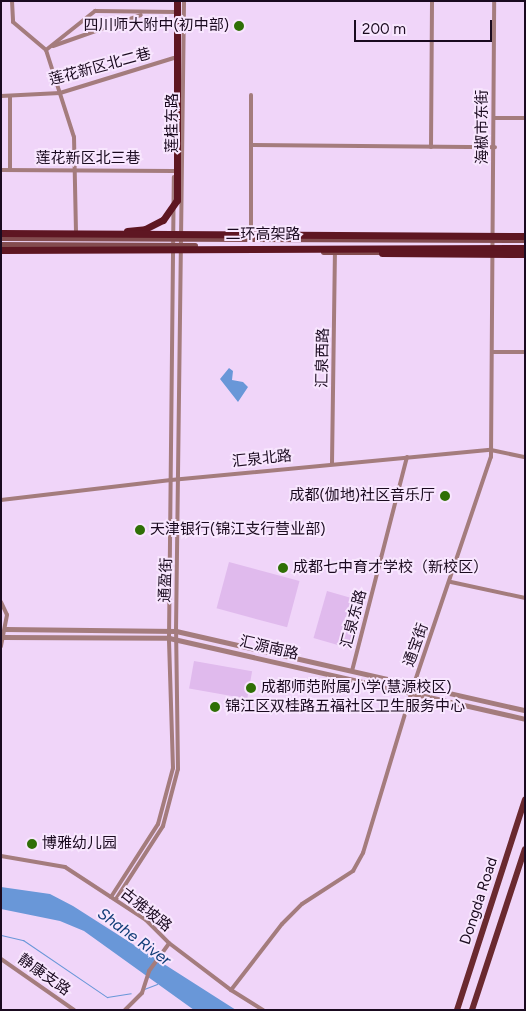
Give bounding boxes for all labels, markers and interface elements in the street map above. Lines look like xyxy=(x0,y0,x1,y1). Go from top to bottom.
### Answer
scale bar xyxy=(356,10,494,42)
place label: 四川师大附中(初中部) xyxy=(83,17,229,35)
marker: 四川师大附中(初中部) xyxy=(233,20,245,32)
text: 200 m xyxy=(362,20,406,38)
street label: 莲花新区北二巷 xyxy=(47,45,153,89)
street label: 海椒市东街 xyxy=(474,90,492,164)
street label: 莲桂东路 xyxy=(164,93,182,153)
street label: 莲花新区北三巷 xyxy=(36,150,140,168)
street label: 二环高架路 xyxy=(226,226,300,244)
street label: 汇泉西路 xyxy=(313,328,333,388)
street label: 汇泉北路 xyxy=(231,447,293,471)
place label: 成都(伽地)社区音乐厅 xyxy=(289,487,435,505)
marker: 成都(伽地)社区音乐厅 xyxy=(439,490,451,502)
place label: 天津银行(锦江支行营业部) xyxy=(150,521,326,539)
marker: 天津银行(锦江支行营业部) xyxy=(134,524,146,536)
street label: 通盈街 xyxy=(156,557,176,603)
place label: 成都七中育才学校（新校区） xyxy=(293,559,488,577)
marker: 成都七中育才学校（新校区） xyxy=(277,562,289,574)
street label: 汇泉东路 xyxy=(338,588,370,650)
street label: 通宝街 xyxy=(400,621,432,669)
street label: 汇源南路 xyxy=(238,632,300,664)
place label: 成都师范附属小学(慧源校区) xyxy=(261,679,452,697)
marker: 成都师范附属小学(慧源校区) xyxy=(245,682,257,694)
place label: 锦江区双桂路五福社区卫生服务中心 xyxy=(225,698,465,716)
marker: 锦江区双桂路五福社区卫生服务中心 xyxy=(209,701,221,713)
place label: 博雅幼儿园 xyxy=(42,835,117,853)
marker: 博雅幼儿园 xyxy=(26,838,38,850)
street label: Dongda Road xyxy=(456,855,502,947)
street label: 古雅坡路 xyxy=(117,884,175,936)
water label: Shahe River xyxy=(94,904,174,970)
street label: 静康支路 xyxy=(14,950,74,1000)

